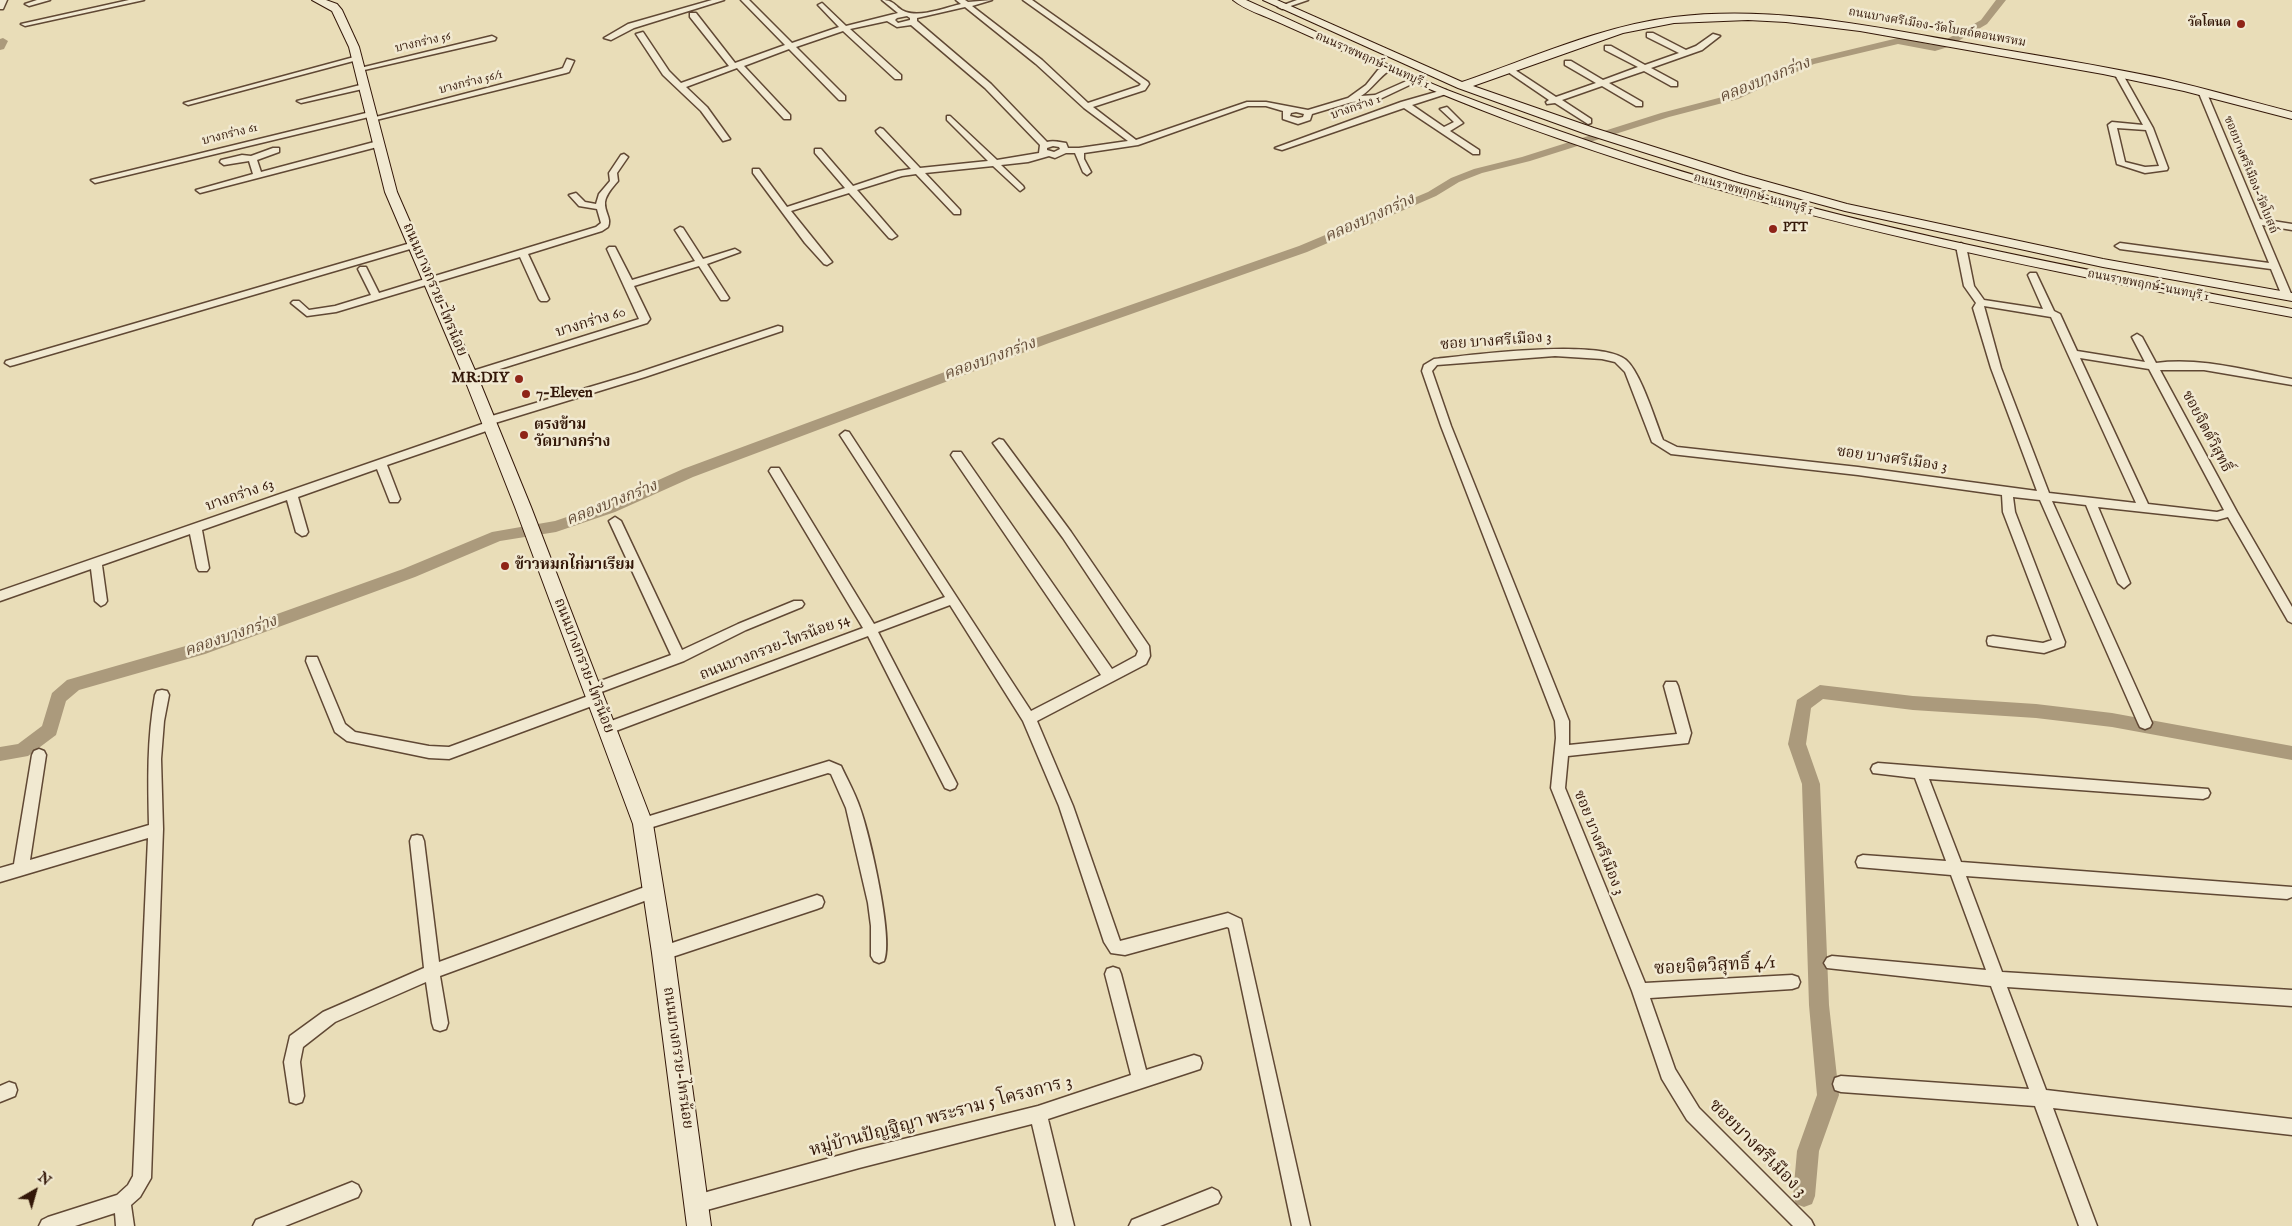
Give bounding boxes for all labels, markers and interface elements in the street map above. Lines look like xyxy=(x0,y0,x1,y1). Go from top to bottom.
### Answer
street label: ถนนบางศรีเมือง-วัดโบสถ์ดอนพรหม xyxy=(1847,5,2027,51)
place label: วัดโตนด xyxy=(2188,17,2231,31)
marker: วัดโตนด xyxy=(2235,18,2247,30)
street label: ถนนราชพฤกษ์-นนทบุรี 1 xyxy=(1313,29,1431,93)
street label: บางกร่าง 56 xyxy=(394,30,452,56)
water label: คลองบางกร่าง xyxy=(1717,54,1813,108)
street label: บางกร่าง 56/1 xyxy=(438,68,504,98)
street label: บางกร่าง 1 xyxy=(1329,93,1383,123)
street label: ซอยบางศรีเมือง-วัดโบสถ์ xyxy=(2220,114,2280,236)
street label: บางกร่าง 61 xyxy=(201,121,259,149)
street label: ถนนราชพฤกษ์-นนทบุรี 1 xyxy=(1692,171,1814,219)
water label: คลองบางกร่าง xyxy=(1322,191,1418,247)
street label: ถนนบางกรวย-ไทรน้อย xyxy=(398,220,470,360)
place label: PTT xyxy=(1783,222,1808,236)
marker: PTT xyxy=(1767,223,1779,235)
street label: ถนนราชพฤกษ์-นนทบุรี 1 xyxy=(2086,267,2210,305)
street label: บางกร่าง 60 xyxy=(554,304,628,342)
street label: ซอย บางศรีเมือง 3 xyxy=(1440,329,1552,355)
water label: คลองบางกร่าง xyxy=(941,334,1039,386)
place label: MR.DIY xyxy=(452,370,509,388)
marker: MR.DIY xyxy=(513,373,525,385)
place label: 7-Eleven xyxy=(536,385,593,403)
marker: 7-Eleven xyxy=(520,388,532,400)
street label: ซอยจิตต์วิสุทธิ์ xyxy=(2177,388,2235,476)
place label: ตรงข้าม วัดบางกร่าง xyxy=(534,417,610,452)
marker: ตรงข้าม วัดบางกร่าง xyxy=(518,429,530,441)
street label: ซอย บางศรีเมือง 3 xyxy=(1836,443,1948,477)
street label: บางกร่าง 63 xyxy=(204,476,276,516)
water label: คลองบางกร่าง xyxy=(564,477,660,531)
place label: ข้าวหมกไก่มาเรียม xyxy=(515,557,635,575)
marker: ข้าวหมกไก่มาเรียม xyxy=(499,560,511,572)
street label: ถนนบางกรวย-ไทรน้อย xyxy=(549,596,617,736)
street label: ถนนบางกรวย-ไทรน้อย 54 xyxy=(697,611,853,685)
water label: คลองบางกร่าง xyxy=(182,612,280,662)
street label: ซอย บางศรีเมือง 3 xyxy=(1569,788,1627,898)
street label: ซอยจิตวิสุทธิ์ 4/1 xyxy=(1654,953,1776,981)
street label: ถนนบางกรวย-ไทรน้อย xyxy=(658,986,696,1130)
street label: หมู่บ้านปัญฐิญา พระราม 5 โครงการ 3 xyxy=(807,1071,1075,1163)
street label: ซอยบางศรีเมือง 3 xyxy=(1703,1095,1811,1203)
north arrow xyxy=(10,1166,60,1216)
text: N xyxy=(34,1168,55,1190)

